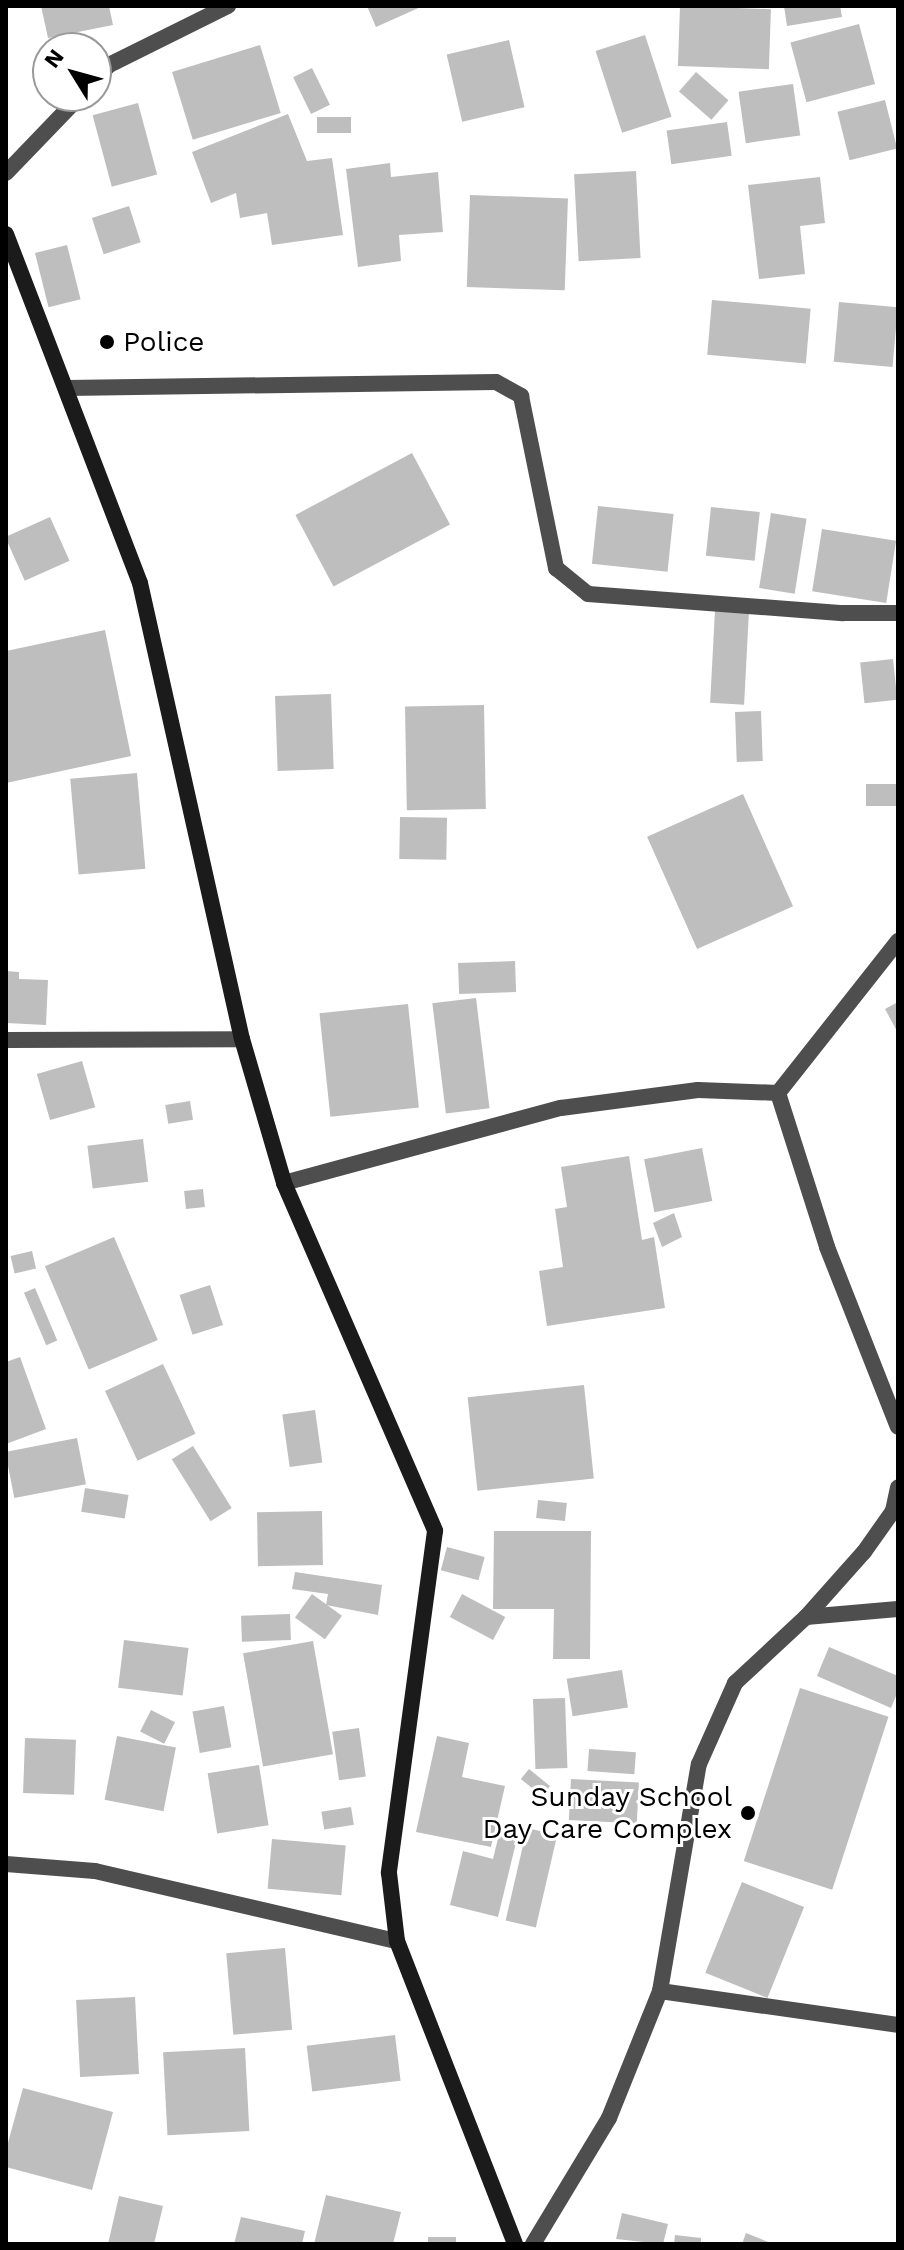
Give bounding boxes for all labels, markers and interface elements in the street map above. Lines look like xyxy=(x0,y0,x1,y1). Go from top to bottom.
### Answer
north arrow xyxy=(32,32,112,112)
text: N xyxy=(39,44,69,72)
place label: Police xyxy=(123,325,204,359)
marker: Police xyxy=(98,333,116,351)
place label: Sunday School Day Care Complex xyxy=(482,1780,732,1846)
marker: Sunday School Day Care Complex xyxy=(739,1804,757,1822)

